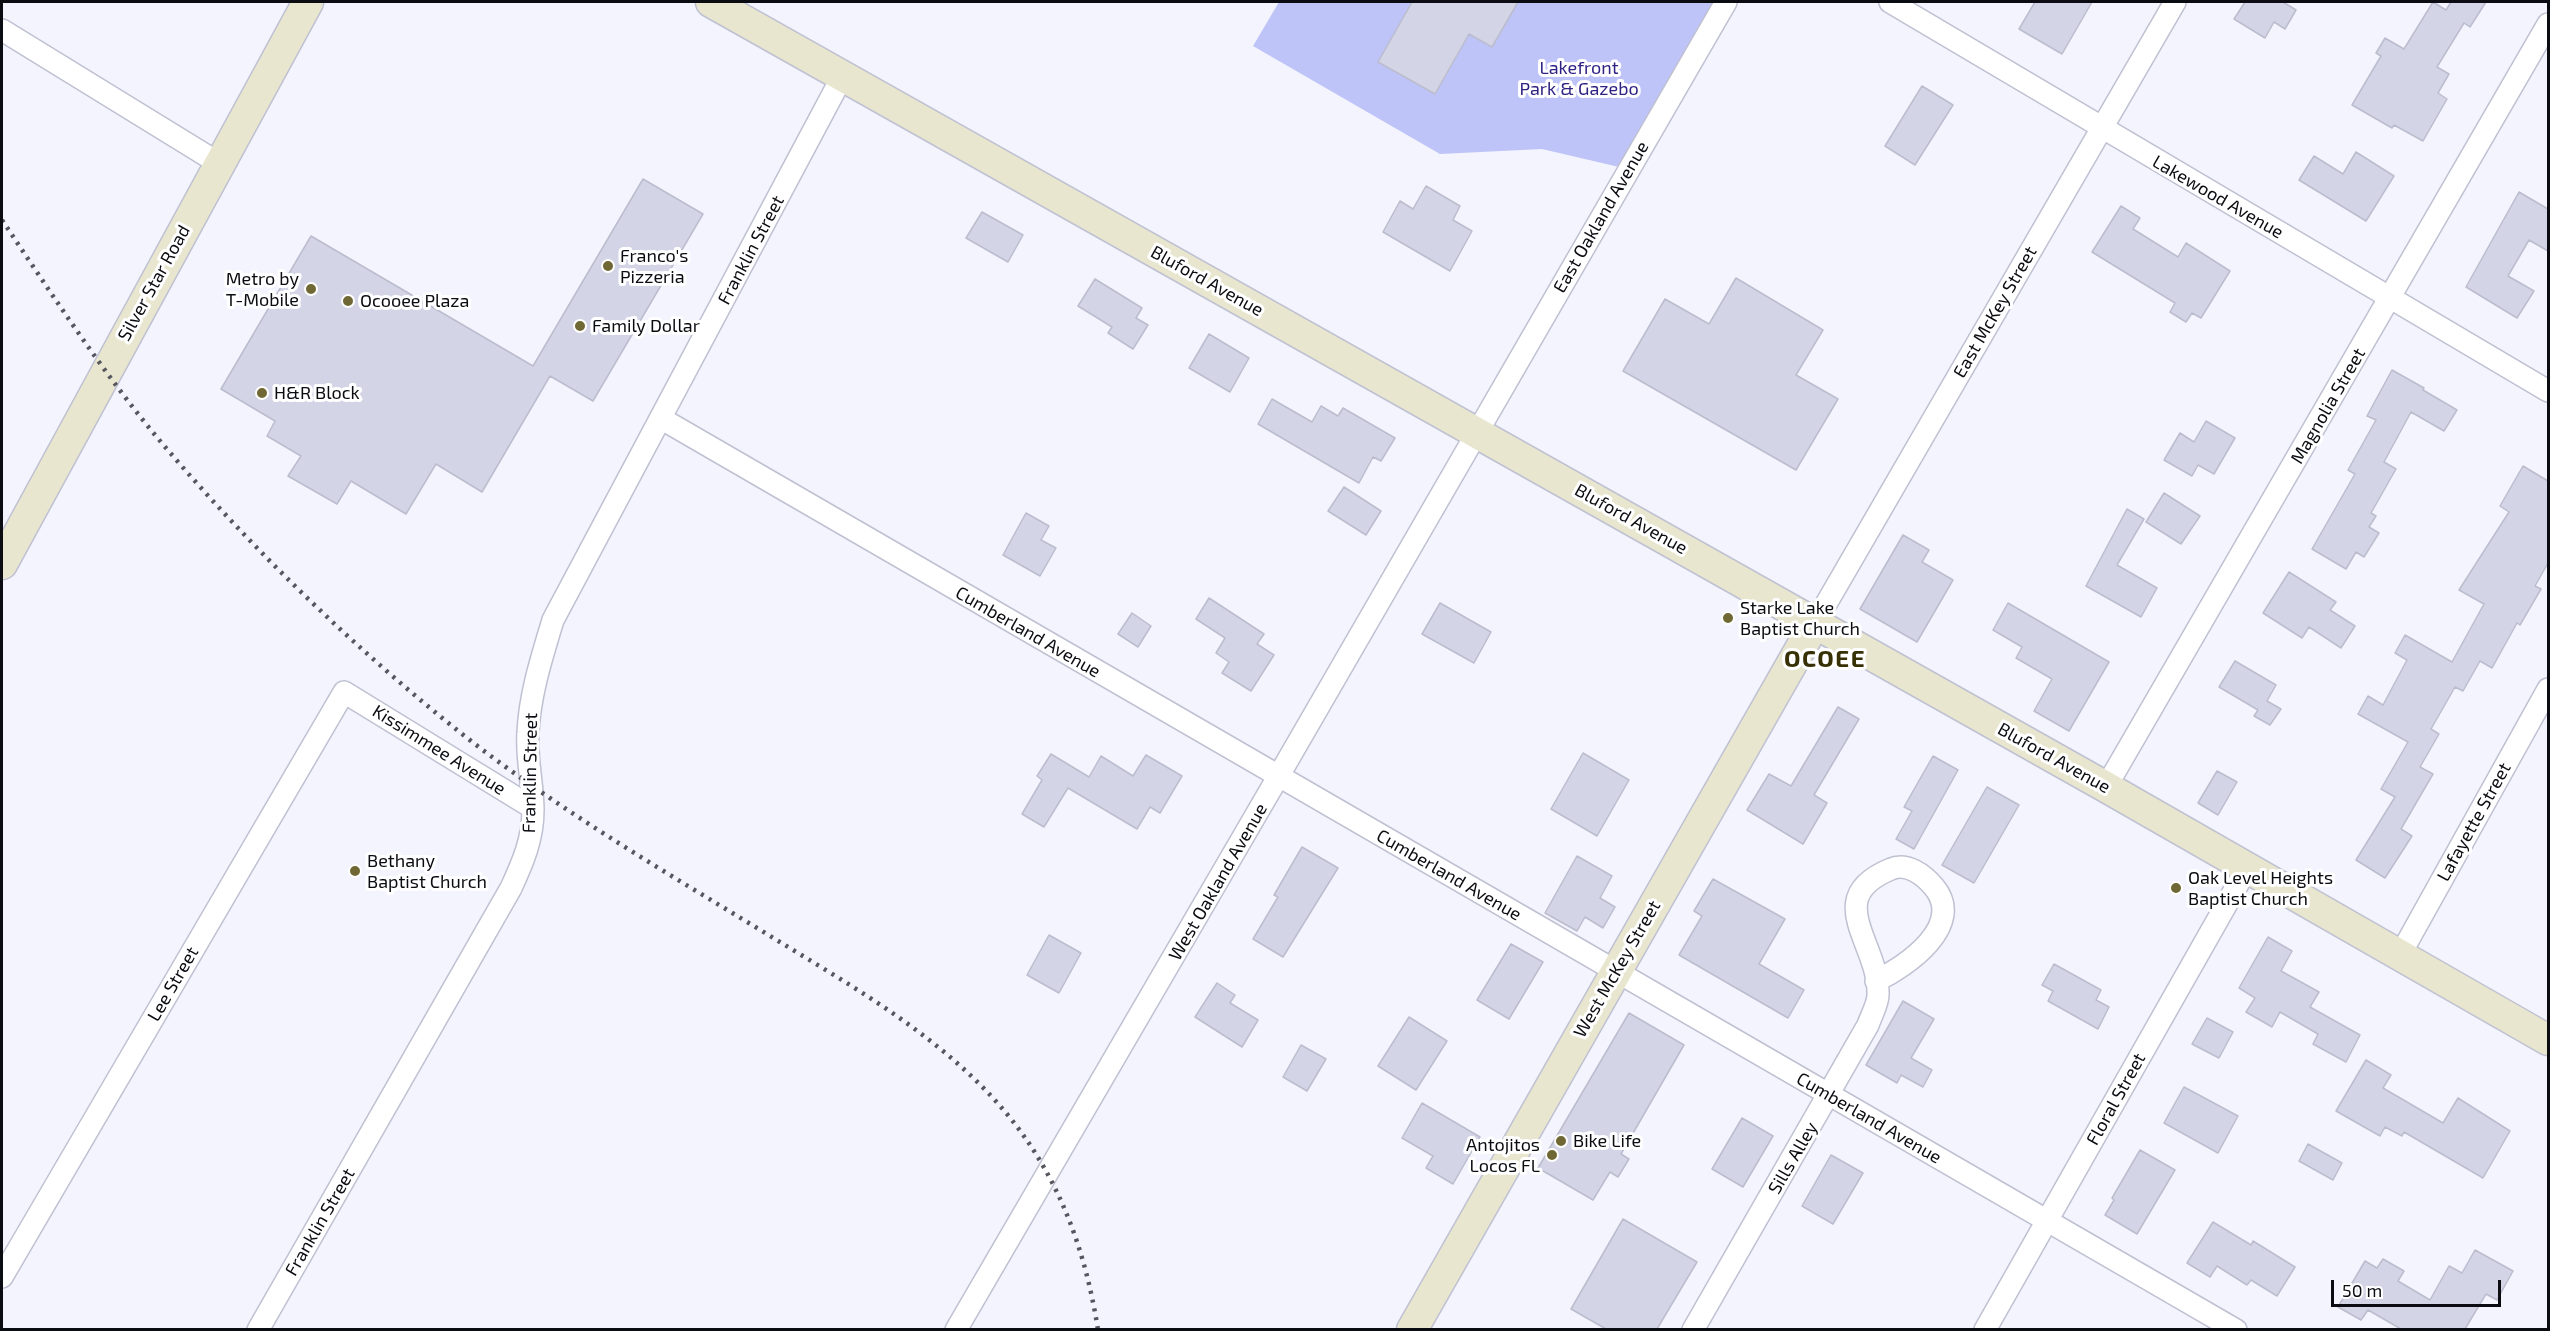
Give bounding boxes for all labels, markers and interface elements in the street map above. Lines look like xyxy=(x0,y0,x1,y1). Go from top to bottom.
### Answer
park label: Lakefront Park & Gazebo xyxy=(1519,57,1639,100)
street label: East Oakland Avenue xyxy=(1549,137,1653,297)
street label: Lakewood Avenue xyxy=(2149,151,2287,243)
street label: Franklin Street xyxy=(713,192,789,308)
street label: Silver Star Road xyxy=(113,221,195,345)
street label: Bluford Avenue xyxy=(1147,241,1267,321)
street label: East McKey Street xyxy=(1949,242,2041,382)
place label: Franco's Pizzeria xyxy=(620,245,688,288)
marker: Franco's Pizzeria xyxy=(601,259,615,273)
place label: Metro by T-Mobile xyxy=(226,268,299,310)
marker: Metro by T-Mobile xyxy=(304,282,318,296)
place label: Ocooee Plaza xyxy=(360,290,469,312)
marker: Ocooee Plaza xyxy=(341,294,355,308)
place label: Family Dollar xyxy=(592,315,700,337)
marker: Family Dollar xyxy=(573,319,587,333)
street label: Magnolia Street xyxy=(2286,344,2370,468)
place label: H&R Block xyxy=(274,382,360,404)
marker: H&R Block xyxy=(255,386,269,400)
street label: Bluford Avenue xyxy=(1571,479,1691,559)
street label: Cumberland Avenue xyxy=(952,582,1104,682)
place label: Starke Lake Baptist Church xyxy=(1740,597,1860,640)
marker: Starke Lake Baptist Church xyxy=(1721,611,1735,625)
district label: OCOEE xyxy=(1784,645,1866,673)
street label: Kissimmee Avenue xyxy=(368,700,510,800)
street label: Franklin Street xyxy=(518,713,542,833)
street label: Bluford Avenue xyxy=(1994,718,2114,798)
street label: Lafayette Street xyxy=(2432,759,2516,885)
street label: West Oakland Avenue xyxy=(1164,800,1272,964)
street label: Cumberland Avenue xyxy=(1373,825,1525,925)
place label: Bethany Baptist Church xyxy=(367,850,487,892)
marker: Bethany Baptist Church xyxy=(348,864,362,878)
place label: Oak Level Heights Baptist Church xyxy=(2188,867,2333,910)
marker: Oak Level Heights Baptist Church xyxy=(2169,881,2183,895)
street label: West McKey Street xyxy=(1569,897,1665,1041)
street label: Lee Street xyxy=(143,943,203,1025)
street label: Floral Street xyxy=(2082,1049,2150,1149)
street label: Cumberland Avenue xyxy=(1793,1068,1945,1168)
street label: Sills Alley xyxy=(1764,1118,1822,1198)
place label: Bike Life xyxy=(1573,1130,1641,1152)
place label: Antojitos Locos FL xyxy=(1466,1134,1540,1176)
marker: Bike Life xyxy=(1554,1134,1568,1148)
marker: Antojitos Locos FL xyxy=(1545,1148,1559,1162)
street label: Franklin Street xyxy=(281,1164,359,1280)
scale bar xyxy=(2334,1268,2504,1306)
text: 50 m xyxy=(2342,1279,2382,1301)

